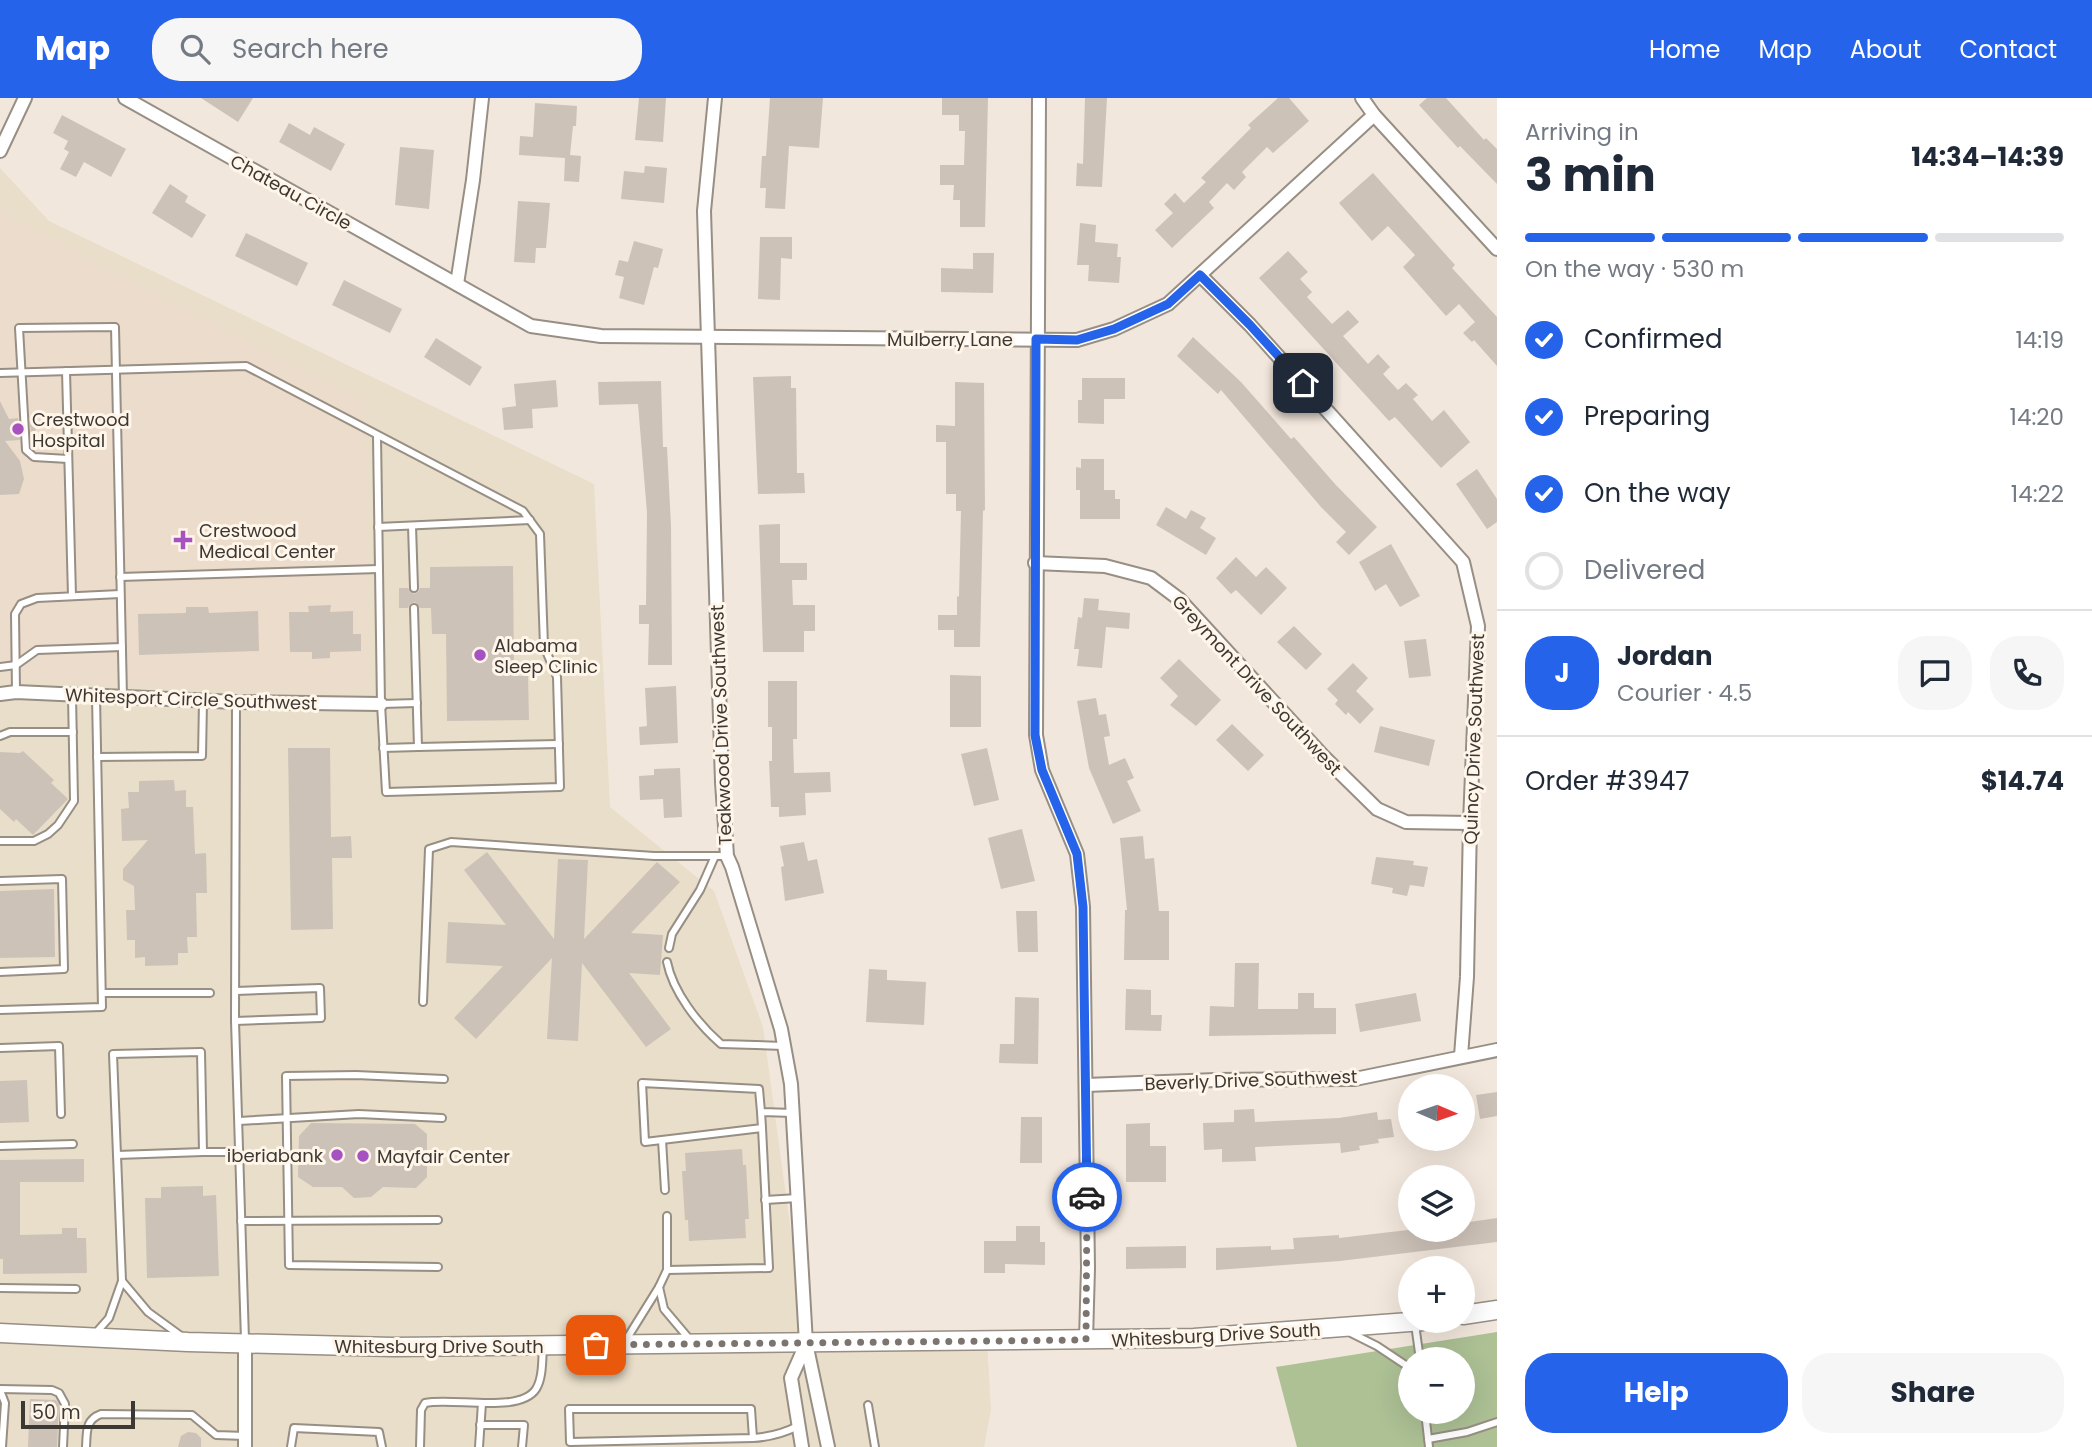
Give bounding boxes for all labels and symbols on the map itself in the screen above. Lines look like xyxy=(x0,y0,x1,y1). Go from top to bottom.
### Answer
street label: Chateau Circle xyxy=(226,148,356,236)
street label: Mulberry Lane xyxy=(887,327,1013,352)
pin xyxy=(1273,353,1333,413)
place label: Crestwood Hospital xyxy=(32,407,130,453)
marker: Crestwood Hospital xyxy=(10,421,26,437)
place label: Crestwood Medical Center xyxy=(199,518,336,564)
marker: Crestwood Medical Center xyxy=(173,530,193,550)
street label: Greymont Drive Southwest xyxy=(1167,589,1347,781)
street label: Teakwood Drive Southwest xyxy=(704,604,738,846)
place label: Alabama Sleep Clinic xyxy=(494,633,598,679)
street label: Quincy Drive Southwest xyxy=(1458,633,1490,845)
marker: Alabama Sleep Clinic xyxy=(472,647,488,663)
street label: Whitesport Circle Southwest xyxy=(64,682,318,716)
street label: Beverly Drive Southwest xyxy=(1144,1064,1358,1096)
north arrow xyxy=(1398,1074,1475,1152)
place label: iberiabank xyxy=(227,1143,324,1168)
place label: Mayfair Center xyxy=(377,1144,510,1169)
marker: iberiabank xyxy=(329,1147,345,1163)
marker: Mayfair Center xyxy=(355,1148,371,1164)
courier xyxy=(1052,1162,1122,1232)
pin xyxy=(566,1315,626,1375)
street label: Whitesburg Drive South xyxy=(1111,1317,1321,1353)
street label: Whitesburg Drive South xyxy=(334,1334,544,1359)
scale bar xyxy=(21,1398,135,1430)

